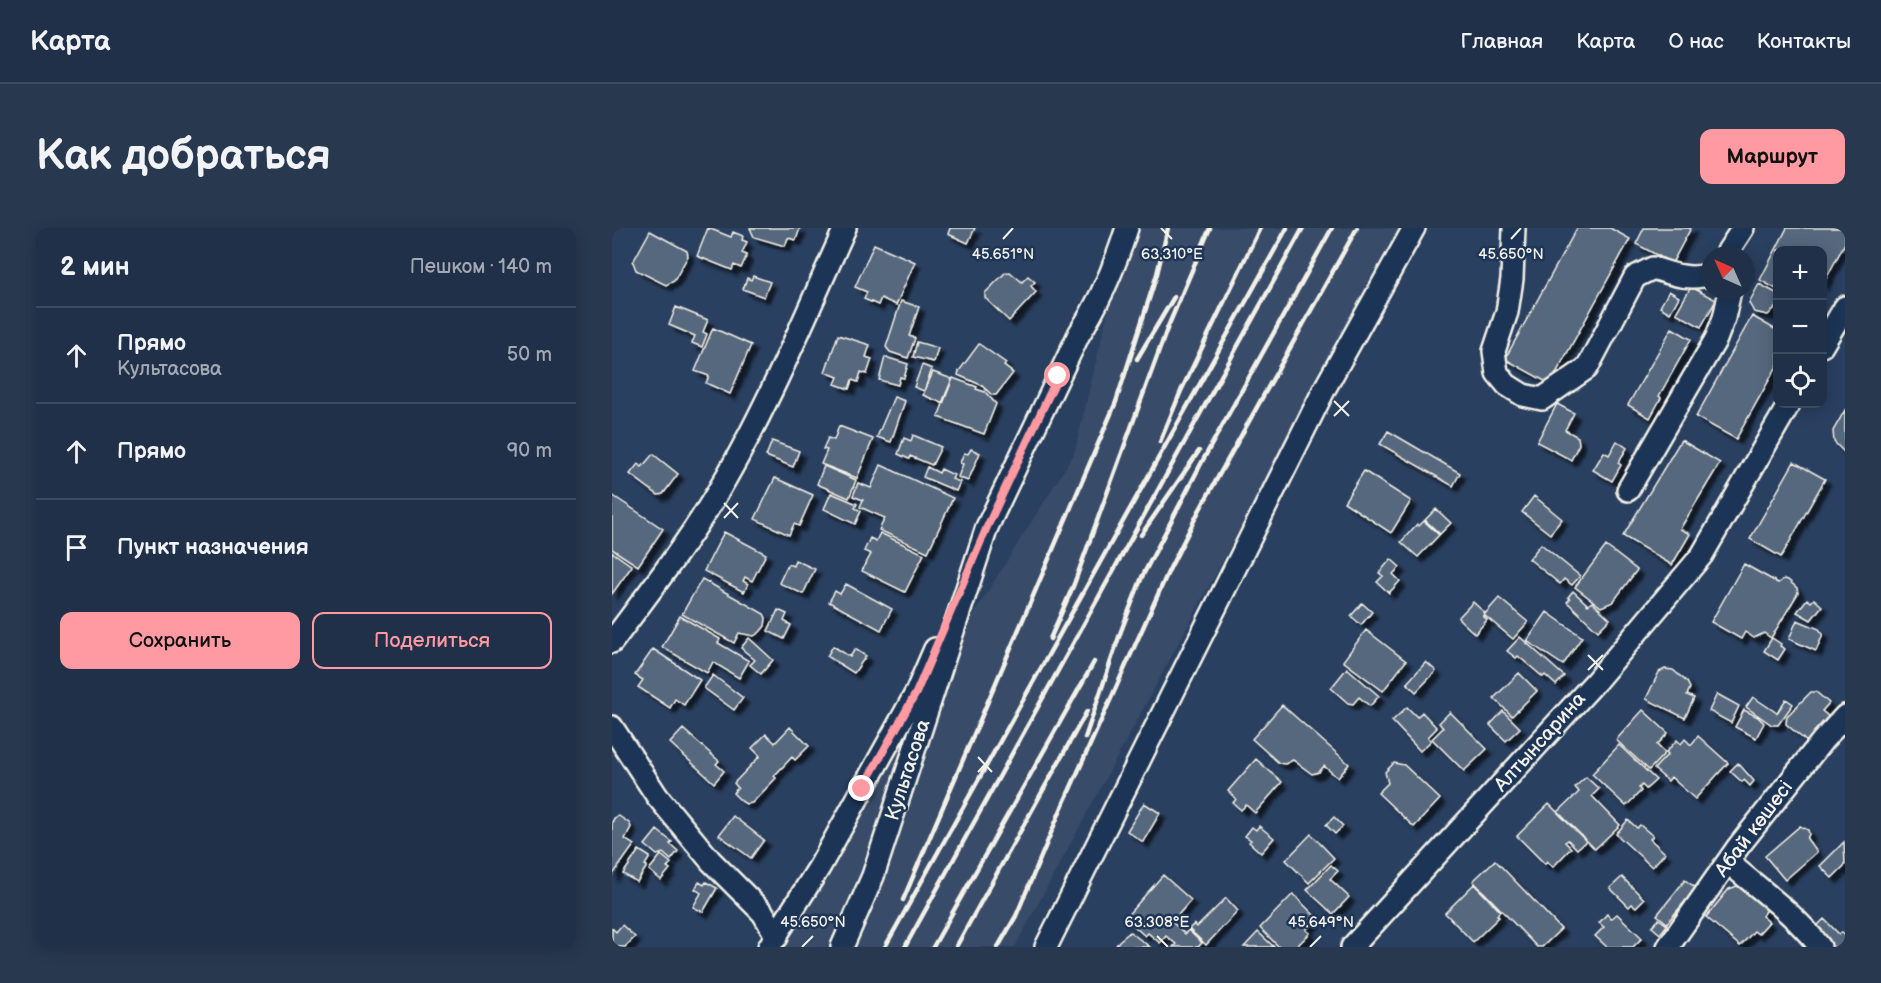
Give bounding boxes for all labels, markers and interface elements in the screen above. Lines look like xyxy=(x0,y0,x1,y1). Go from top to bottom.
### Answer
text: Карта xyxy=(30,25,110,58)
text: Главная xyxy=(1460,29,1543,54)
text: Карта xyxy=(1576,29,1635,54)
text: О нас xyxy=(1668,29,1724,54)
text: Контакты xyxy=(1757,29,1851,54)
button: Маршрут xyxy=(1700,129,1845,184)
text: Как добраться xyxy=(36,131,331,182)
text: 45.651°N xyxy=(972,245,1034,264)
text: 63.310°E xyxy=(1141,245,1203,264)
text: 45.650°N xyxy=(1478,245,1544,264)
north arrow xyxy=(1701,246,1755,300)
map controls xyxy=(1773,246,1827,408)
button: + xyxy=(1773,246,1827,300)
text: 2 мин xyxy=(60,252,130,283)
text: Пешком · 140 m xyxy=(410,255,552,279)
button: − xyxy=(1773,300,1827,354)
text: Прямо xyxy=(117,330,186,357)
icon: ahead xyxy=(60,339,93,372)
text: 50 m xyxy=(507,343,552,367)
button: locate xyxy=(1773,354,1827,408)
text: Культасова xyxy=(117,357,222,381)
route start xyxy=(1044,362,1070,388)
icon: ahead xyxy=(60,435,93,468)
text: Прямо xyxy=(117,438,186,465)
text: 90 m xyxy=(507,439,552,463)
icon: arrive xyxy=(60,531,93,564)
text: Пункт назначения xyxy=(117,534,309,561)
button: Сохранить xyxy=(60,612,300,669)
button: Поделиться xyxy=(312,612,552,669)
street label: Алтынсарина xyxy=(1488,687,1591,797)
street label: Культасова xyxy=(880,716,936,824)
route end xyxy=(848,775,874,801)
street label: Абай көшесі xyxy=(1709,776,1798,883)
text: 45.650°N xyxy=(780,913,846,932)
text: 63.308°E xyxy=(1125,913,1190,932)
text: 45.649°N xyxy=(1288,913,1354,932)

